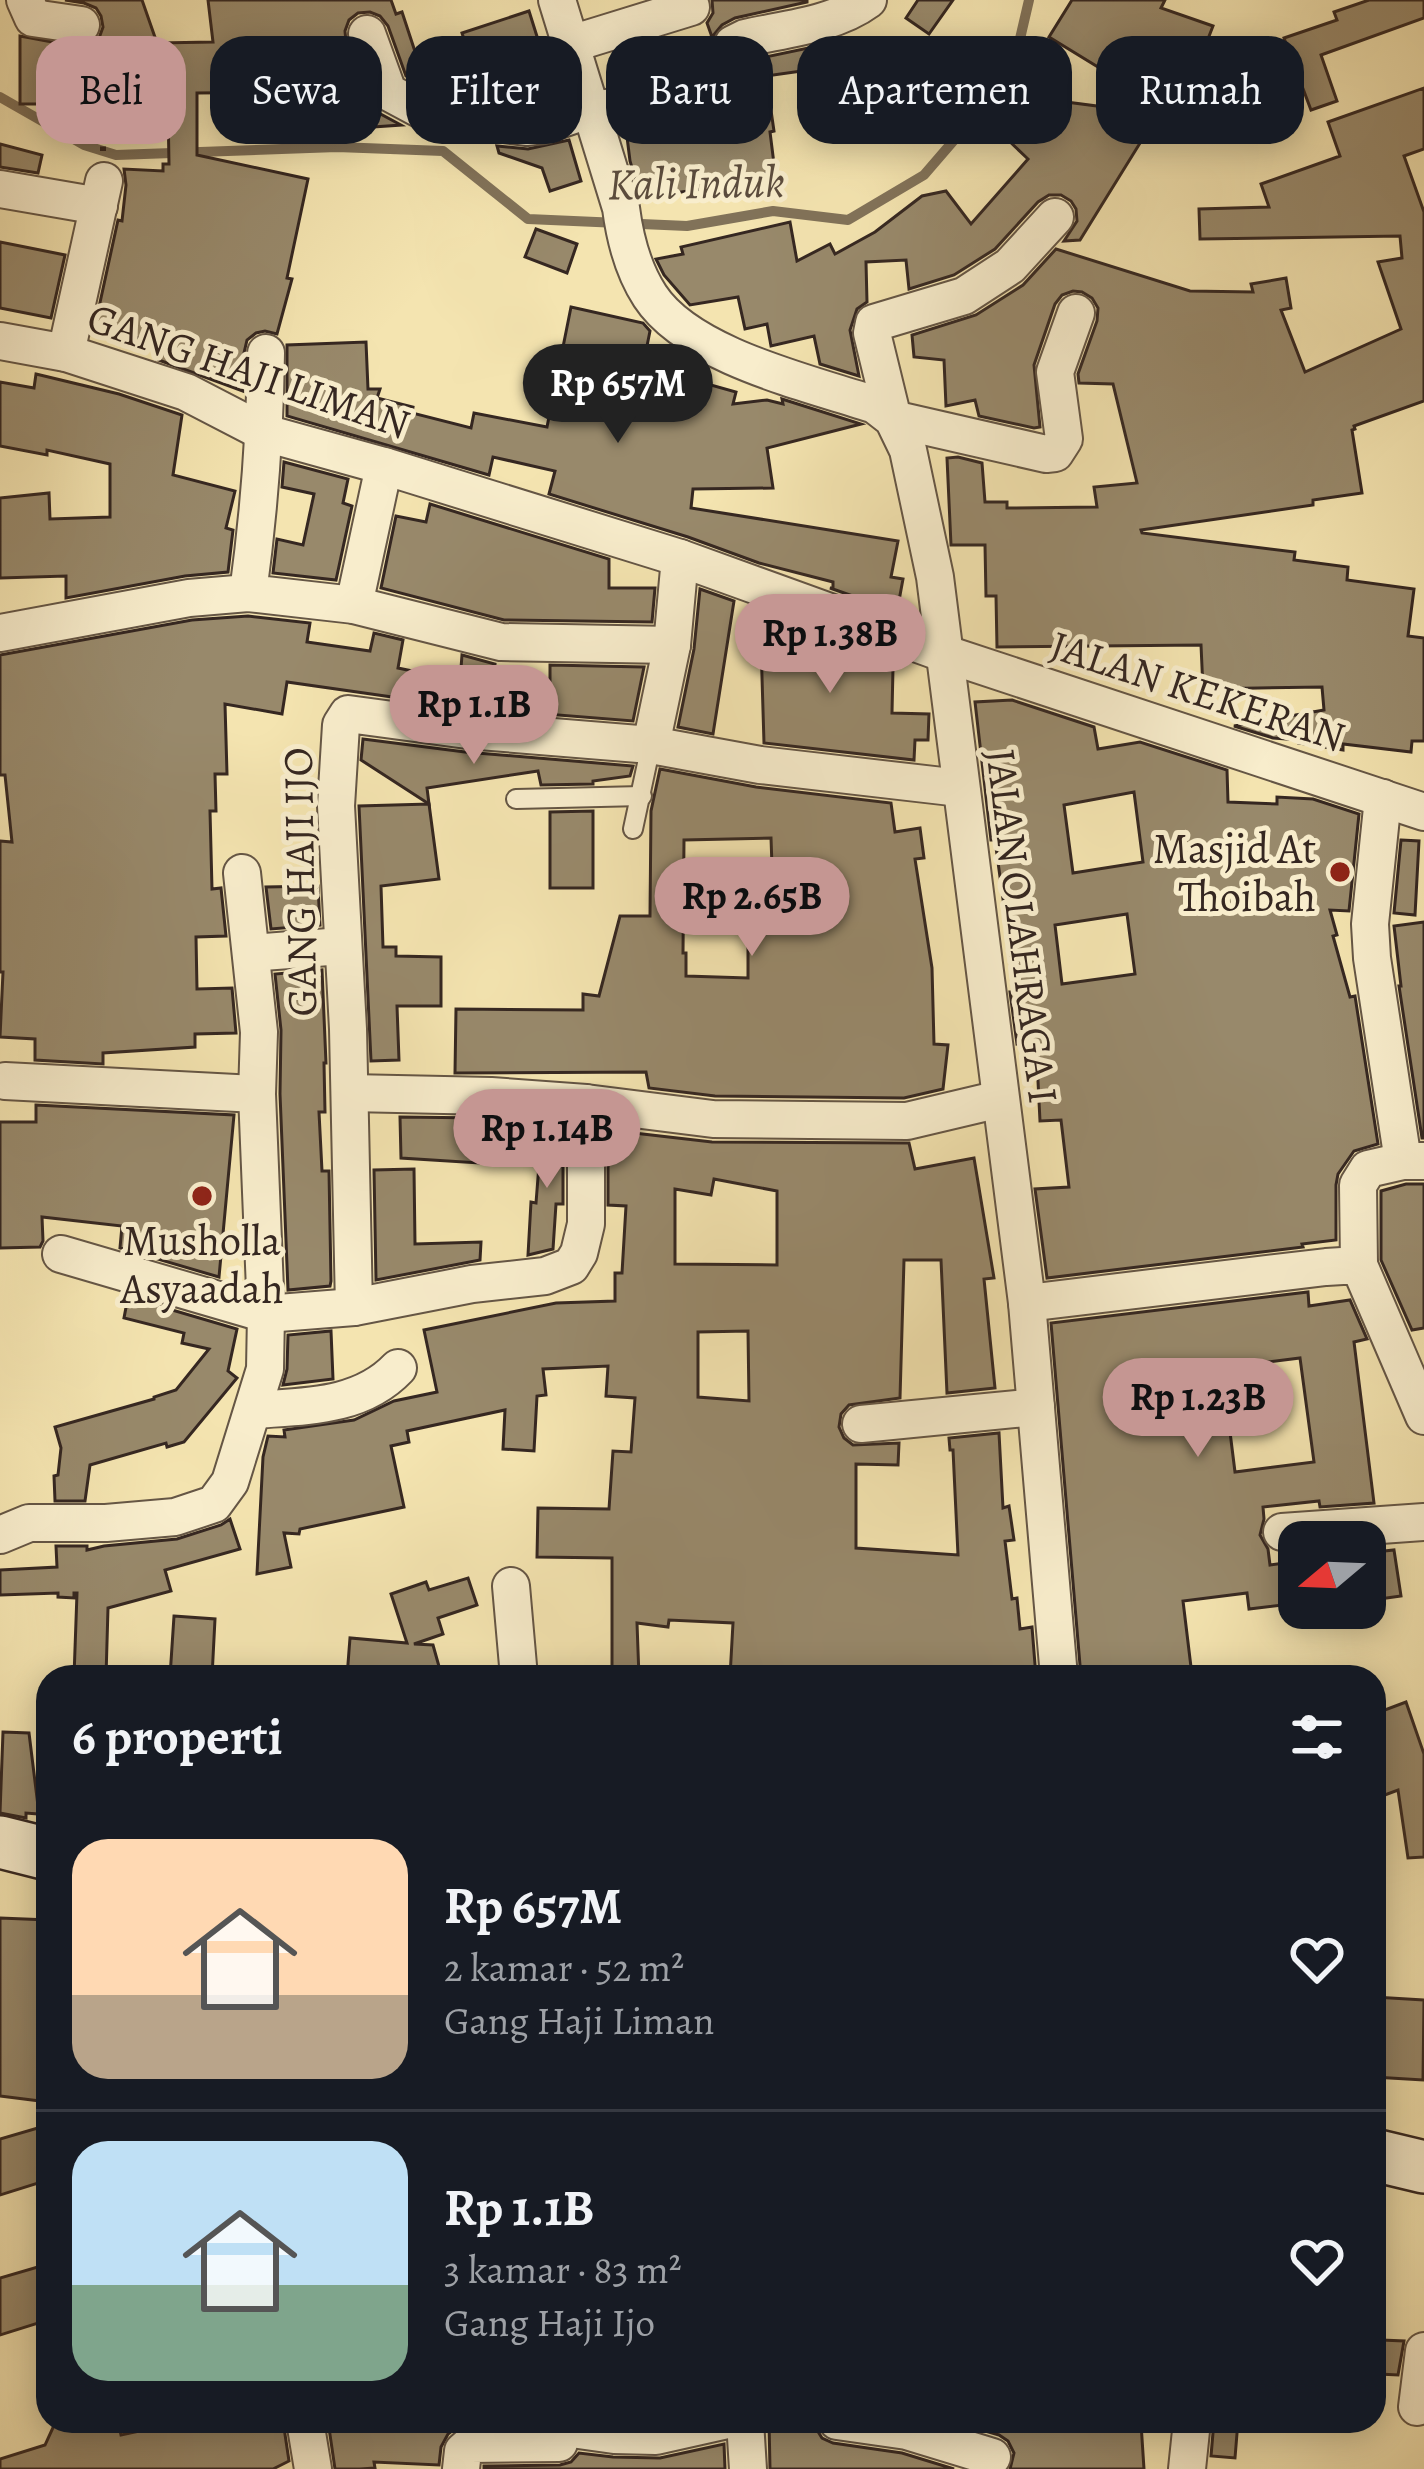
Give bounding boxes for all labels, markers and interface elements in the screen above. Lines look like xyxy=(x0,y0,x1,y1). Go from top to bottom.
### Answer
chip: Beli xyxy=(36,36,186,144)
chip: Sewa xyxy=(210,36,382,144)
chip: Filter xyxy=(406,36,582,144)
chip: Baru xyxy=(606,36,773,144)
chip: Apartemen xyxy=(797,36,1072,144)
chip: Rumah xyxy=(1096,36,1304,144)
water label: Kali Induk xyxy=(607,150,785,216)
street label: GANG HAJI LIMAN xyxy=(80,289,417,452)
pin: Rp 657M xyxy=(507,344,729,446)
text: Rp 657M xyxy=(550,356,686,409)
pin: Rp 1.38B xyxy=(706,594,954,696)
text: Rp 1.38B xyxy=(762,606,898,659)
street label: JALAN KEKERAN xyxy=(1044,616,1352,765)
pin: Rp 1.1B xyxy=(363,665,585,767)
text: Rp 1.1B xyxy=(416,677,532,730)
street label: JALAN OLAHRAGA I xyxy=(972,746,1073,1107)
street label: GANG HAJI IJO xyxy=(269,747,330,1017)
place label: Masjid At Thoibah xyxy=(1153,820,1316,925)
pin: Rp 2.65B xyxy=(628,857,876,959)
marker: Masjid At Thoibah xyxy=(1327,859,1353,885)
text: Rp 2.65B xyxy=(682,869,822,922)
pin: Rp 1.14B xyxy=(423,1089,671,1191)
text: Rp 1.14B xyxy=(480,1101,614,1154)
marker: Musholla Asyaadah xyxy=(189,1183,215,1209)
place label: Musholla Asyaadah xyxy=(119,1212,284,1317)
pin: Rp 1.23B xyxy=(1074,1358,1322,1460)
text: Rp 1.23B xyxy=(1130,1370,1266,1423)
north arrow xyxy=(1278,1521,1386,1629)
map controls xyxy=(1278,1521,1386,1629)
text: 6 properti xyxy=(72,1702,283,1772)
icon: filters xyxy=(1284,1704,1350,1770)
text: Rp 657M xyxy=(444,1871,622,1941)
icon: home xyxy=(168,1887,312,2031)
icon: heart xyxy=(1284,1926,1350,1992)
text: 2 kamar · 52 m² xyxy=(444,1941,684,1994)
text: Gang Haji Liman xyxy=(444,1994,714,2047)
text: Rp 1.1B xyxy=(444,2173,594,2243)
icon: home xyxy=(168,2189,312,2333)
icon: heart xyxy=(1284,2228,1350,2294)
text: 3 kamar · 83 m² xyxy=(444,2243,682,2296)
text: Gang Haji Ijo xyxy=(444,2296,655,2349)

